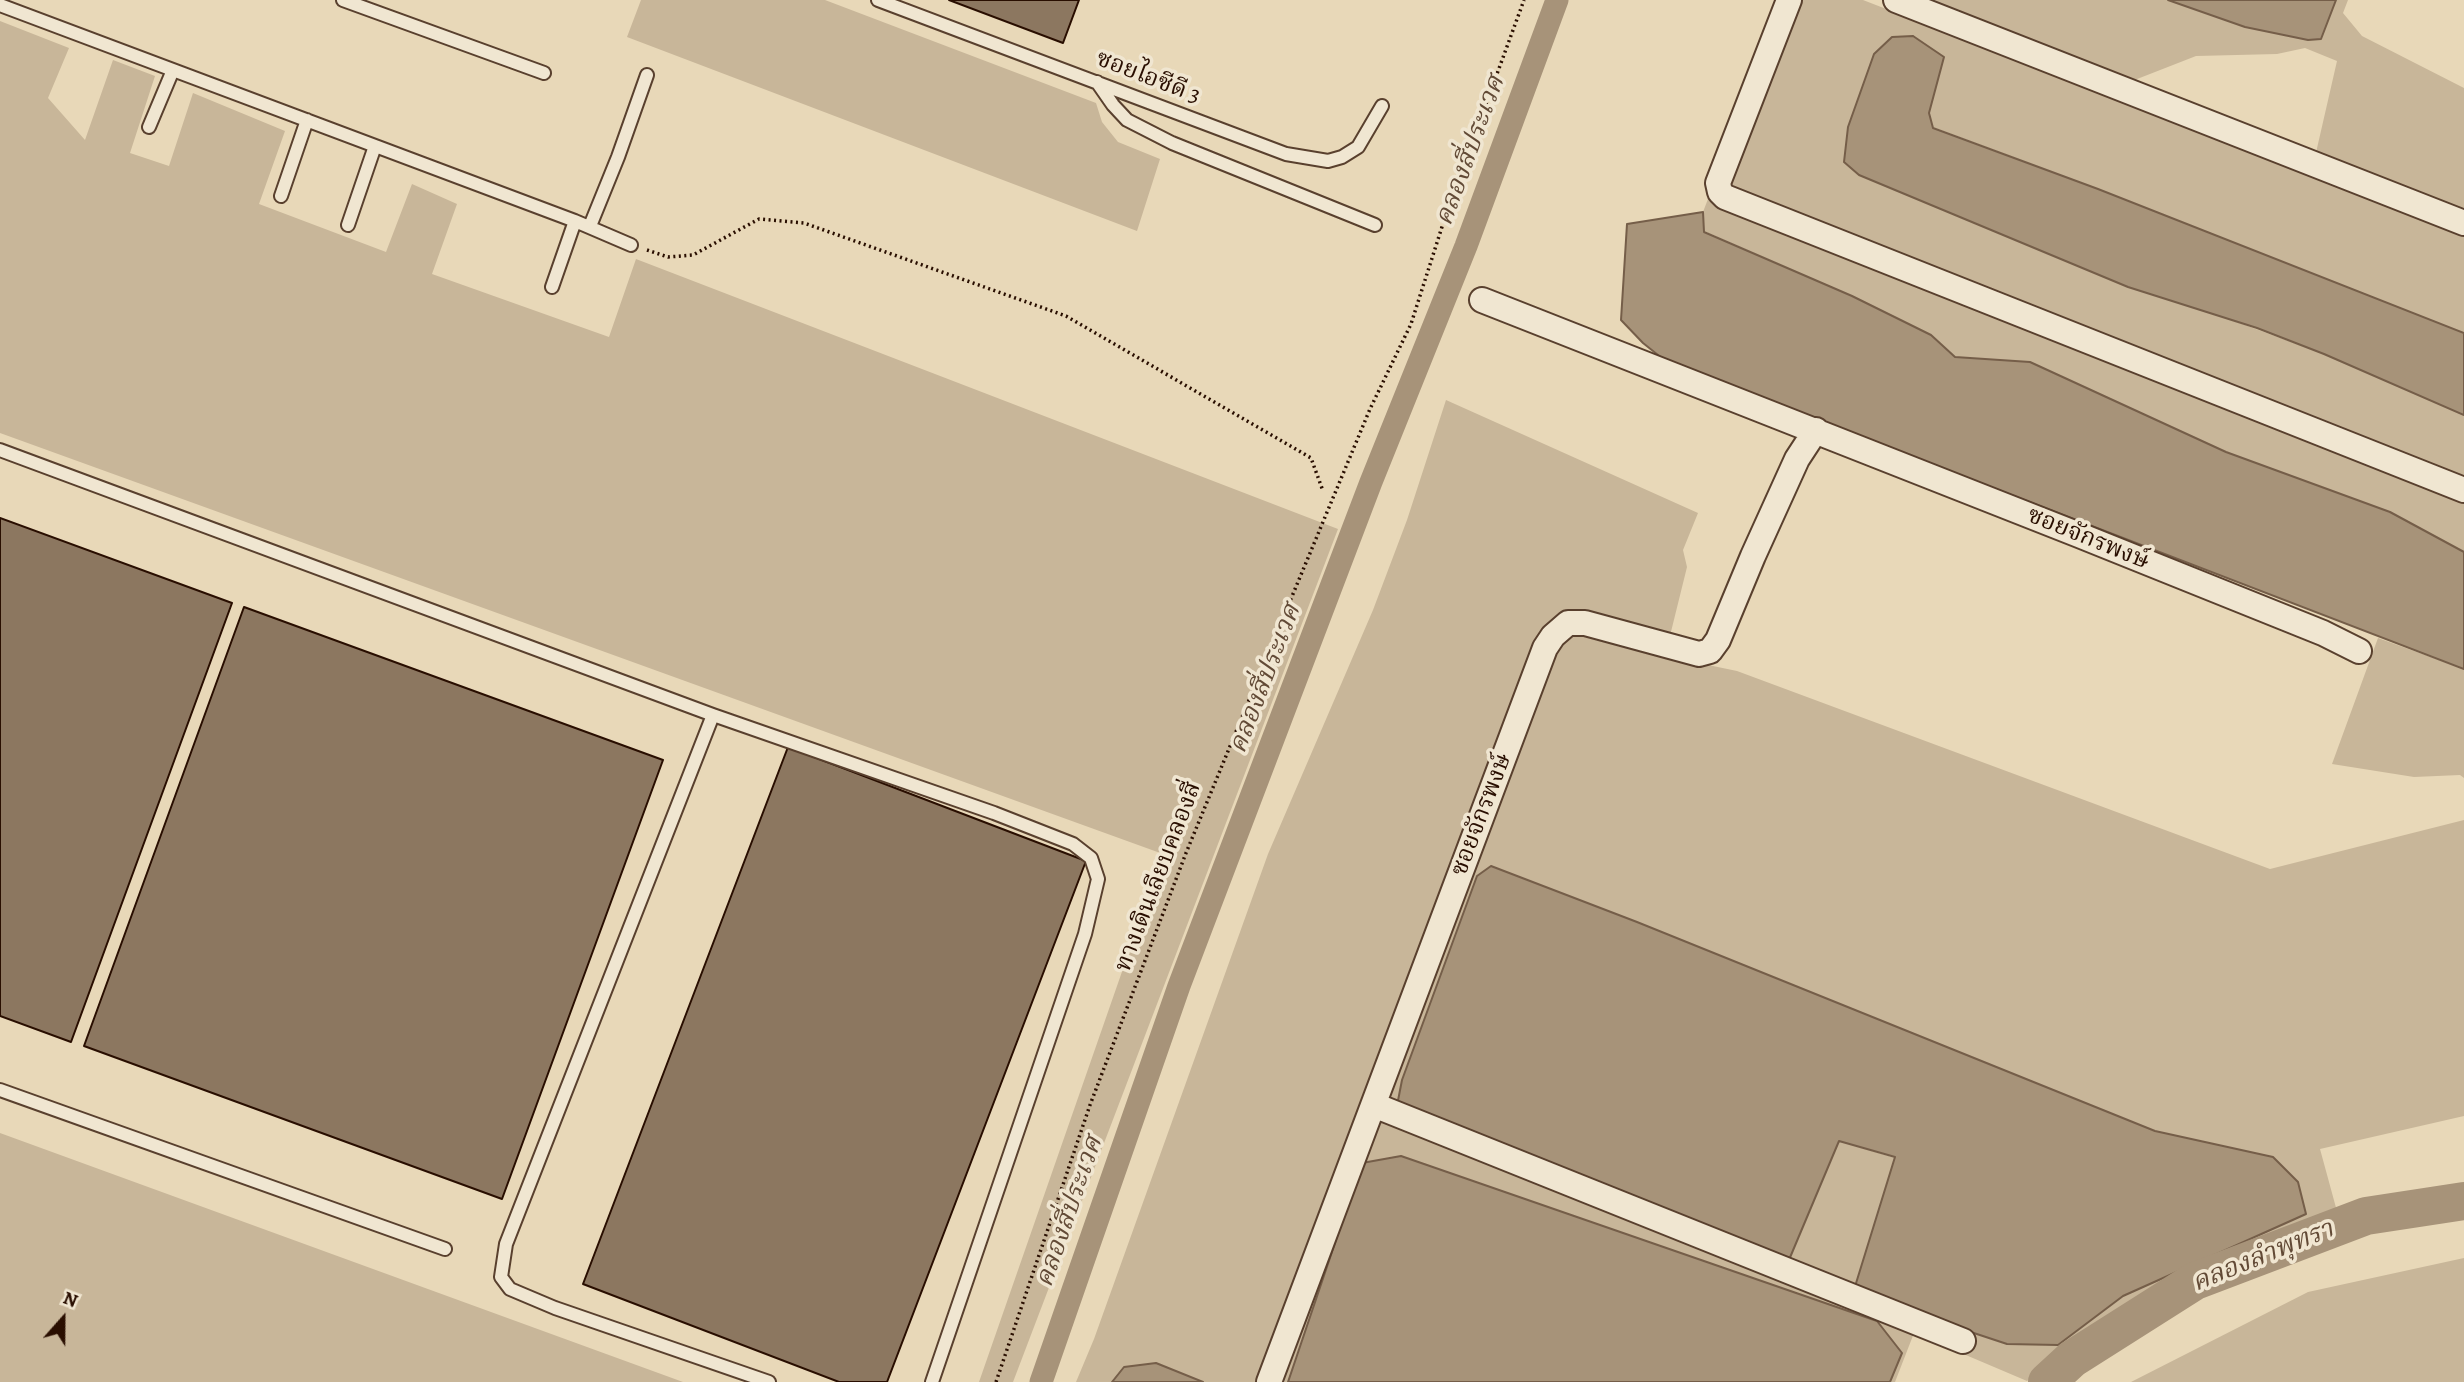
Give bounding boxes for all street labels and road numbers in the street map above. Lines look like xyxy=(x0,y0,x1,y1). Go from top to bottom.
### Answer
street label: ซอยไอซีดี 3 xyxy=(1092,45,1204,111)
street label: ซอยจักรพงษ์ xyxy=(2023,501,2153,577)
street label: ซอยจักรพงษ์ xyxy=(1445,750,1519,880)
street label: ทางเดินเลียบคลองสี่ xyxy=(1110,778,1208,976)

